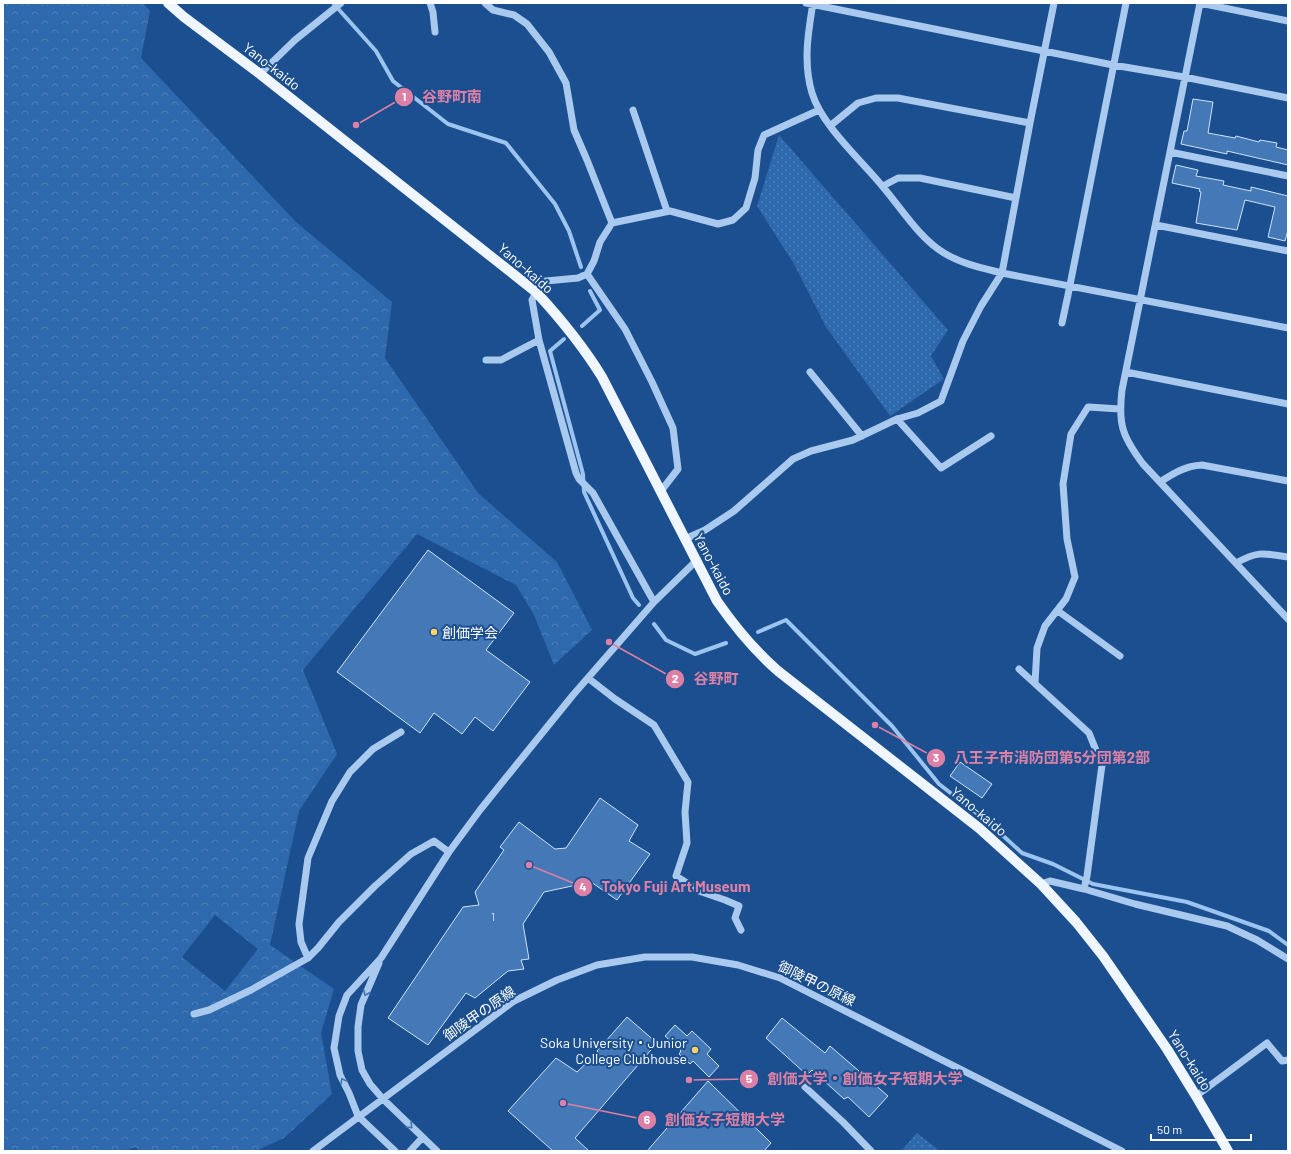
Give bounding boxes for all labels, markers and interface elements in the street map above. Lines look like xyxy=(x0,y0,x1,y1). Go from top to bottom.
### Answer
street label: Yano-kaido xyxy=(240,38,304,94)
callout: 谷野町南 xyxy=(394,83,490,110)
text: 谷野町南 xyxy=(422,87,482,105)
text: 1 xyxy=(402,89,406,103)
street label: Yano-kaido xyxy=(495,239,557,297)
street label: Yano-kaido xyxy=(691,530,737,598)
place label: 創価学会 xyxy=(442,624,498,641)
marker: 創価学会 xyxy=(429,627,439,637)
callout: 谷野町 xyxy=(665,666,746,693)
text: 谷野町 xyxy=(693,669,739,687)
text: 2 xyxy=(672,671,679,685)
callout: 八王子市消防団第5分団第2部 xyxy=(926,744,1159,771)
text: 八王子市消防団第5分団第2部 xyxy=(954,748,1150,766)
text: 3 xyxy=(933,750,939,764)
street label: Yano-kaido xyxy=(948,783,1010,839)
callout: Tokyo Fuji Art Museum xyxy=(573,873,758,900)
text: Tokyo Fuji Art Museum xyxy=(602,877,750,895)
text: 4 xyxy=(579,879,587,893)
house number: 1 xyxy=(491,909,495,923)
street label: 御陵甲の原線 xyxy=(776,957,858,1009)
street label: 御陵甲の原線 xyxy=(440,982,518,1044)
one-way arrow xyxy=(362,990,370,997)
street label: Yano-kaido xyxy=(1165,1027,1215,1093)
place label: Soka University・Junior College Clubhouse xyxy=(540,1034,687,1067)
marker: Soka University・Junior College Clubhouse xyxy=(690,1045,700,1055)
callout: 創価大学・創価女子短期大学 xyxy=(739,1066,970,1093)
text: 創価大学・創価女子短期大学 xyxy=(767,1069,963,1087)
text: 5 xyxy=(746,1071,753,1085)
one-way arrow xyxy=(340,1077,347,1085)
callout: 創価女子短期大学 xyxy=(637,1107,793,1134)
text: 創価女子短期大学 xyxy=(665,1110,785,1128)
text: 6 xyxy=(644,1112,651,1126)
scale bar xyxy=(1151,1116,1251,1142)
one-way arrow xyxy=(405,1121,413,1128)
text: 50 m xyxy=(1157,1122,1182,1136)

